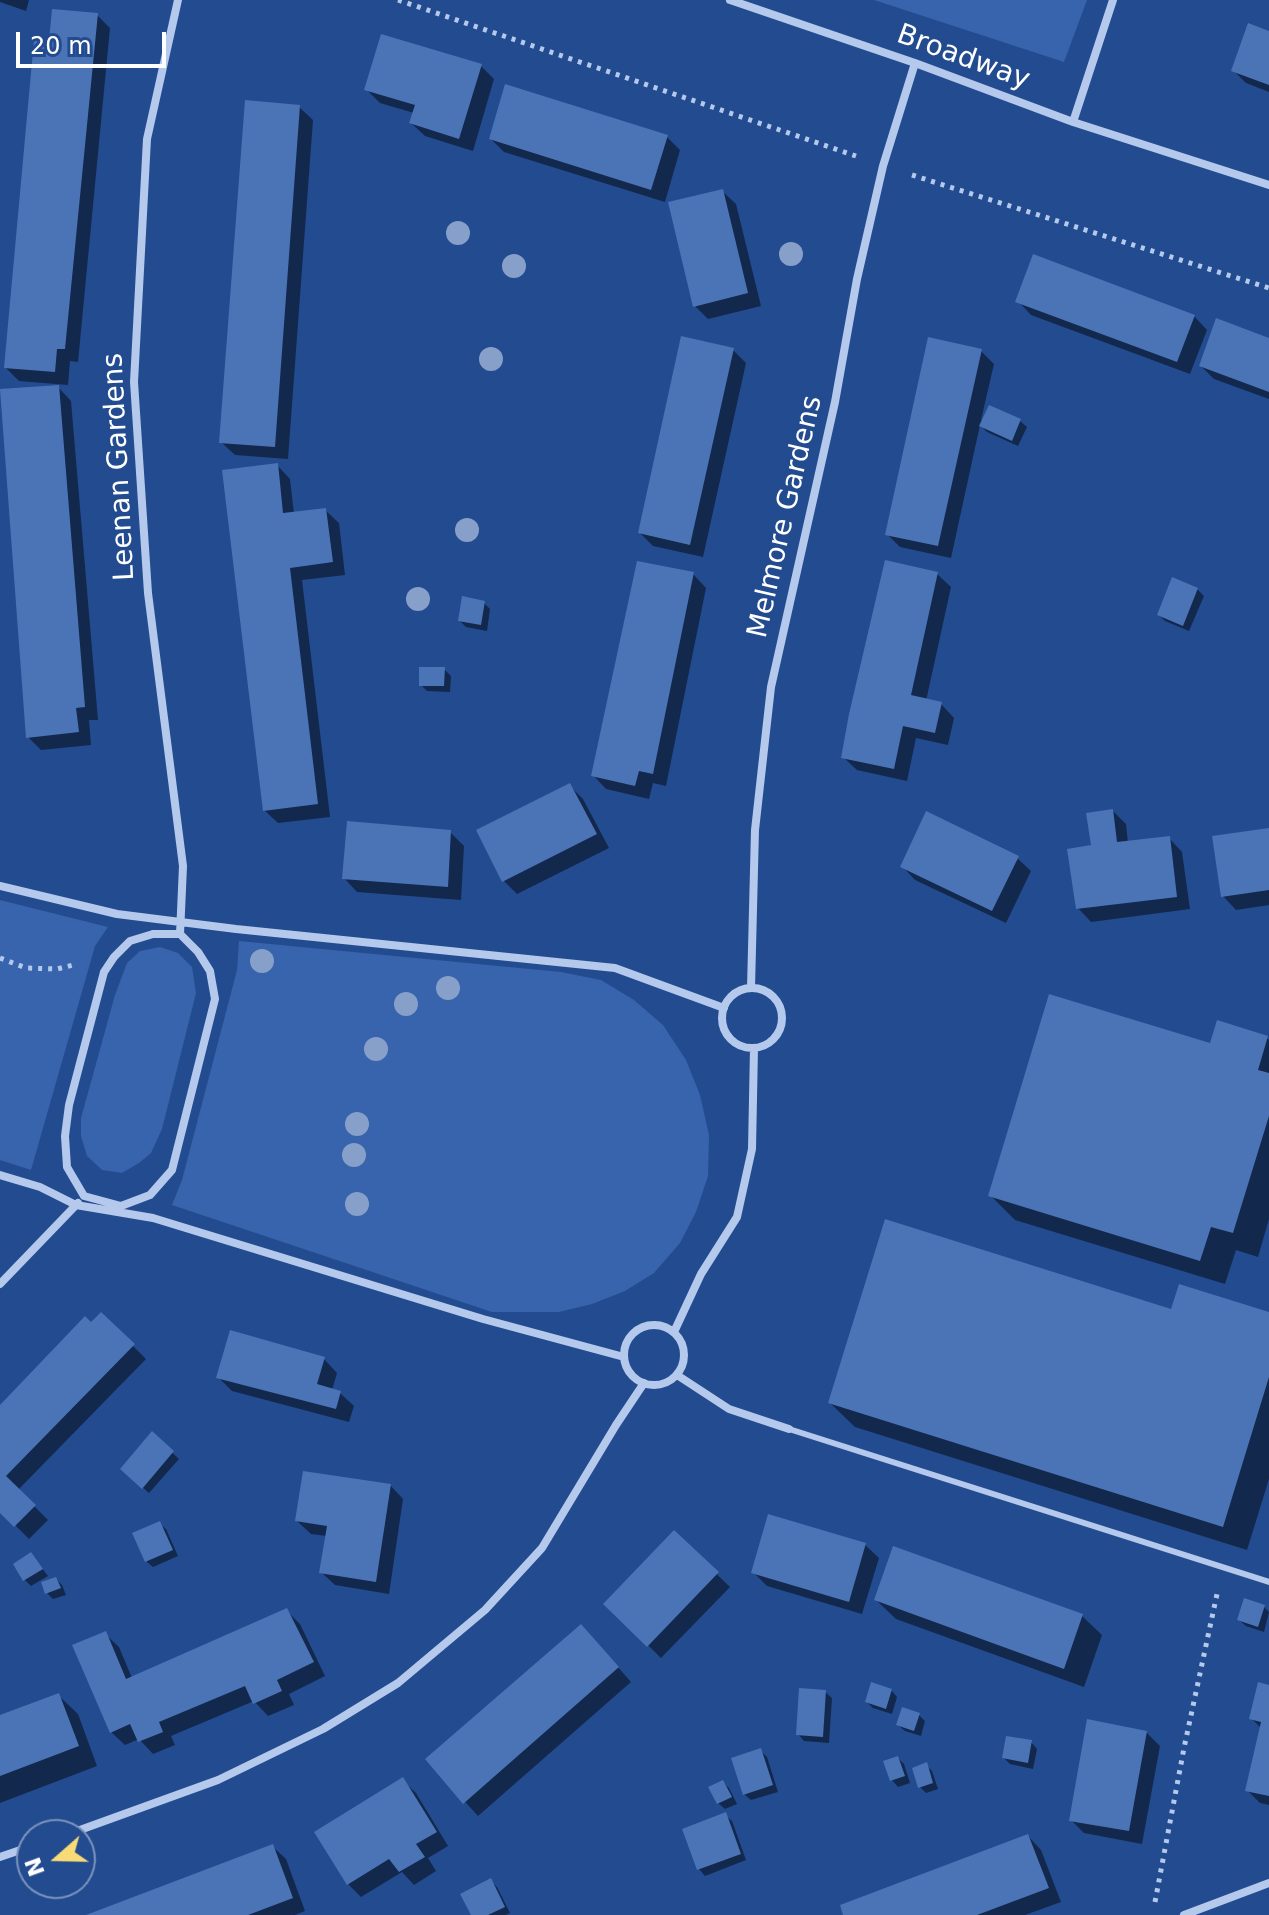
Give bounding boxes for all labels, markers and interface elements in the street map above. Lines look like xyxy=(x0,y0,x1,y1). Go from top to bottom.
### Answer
scale bar xyxy=(20,16,170,66)
street label: Broadway xyxy=(892,18,1034,98)
text: 20 m xyxy=(30,32,92,60)
street label: Leenan Gardens xyxy=(97,352,143,582)
street label: Melmore Gardens xyxy=(742,392,830,642)
north arrow xyxy=(16,1819,96,1899)
text: N xyxy=(20,1854,50,1880)

